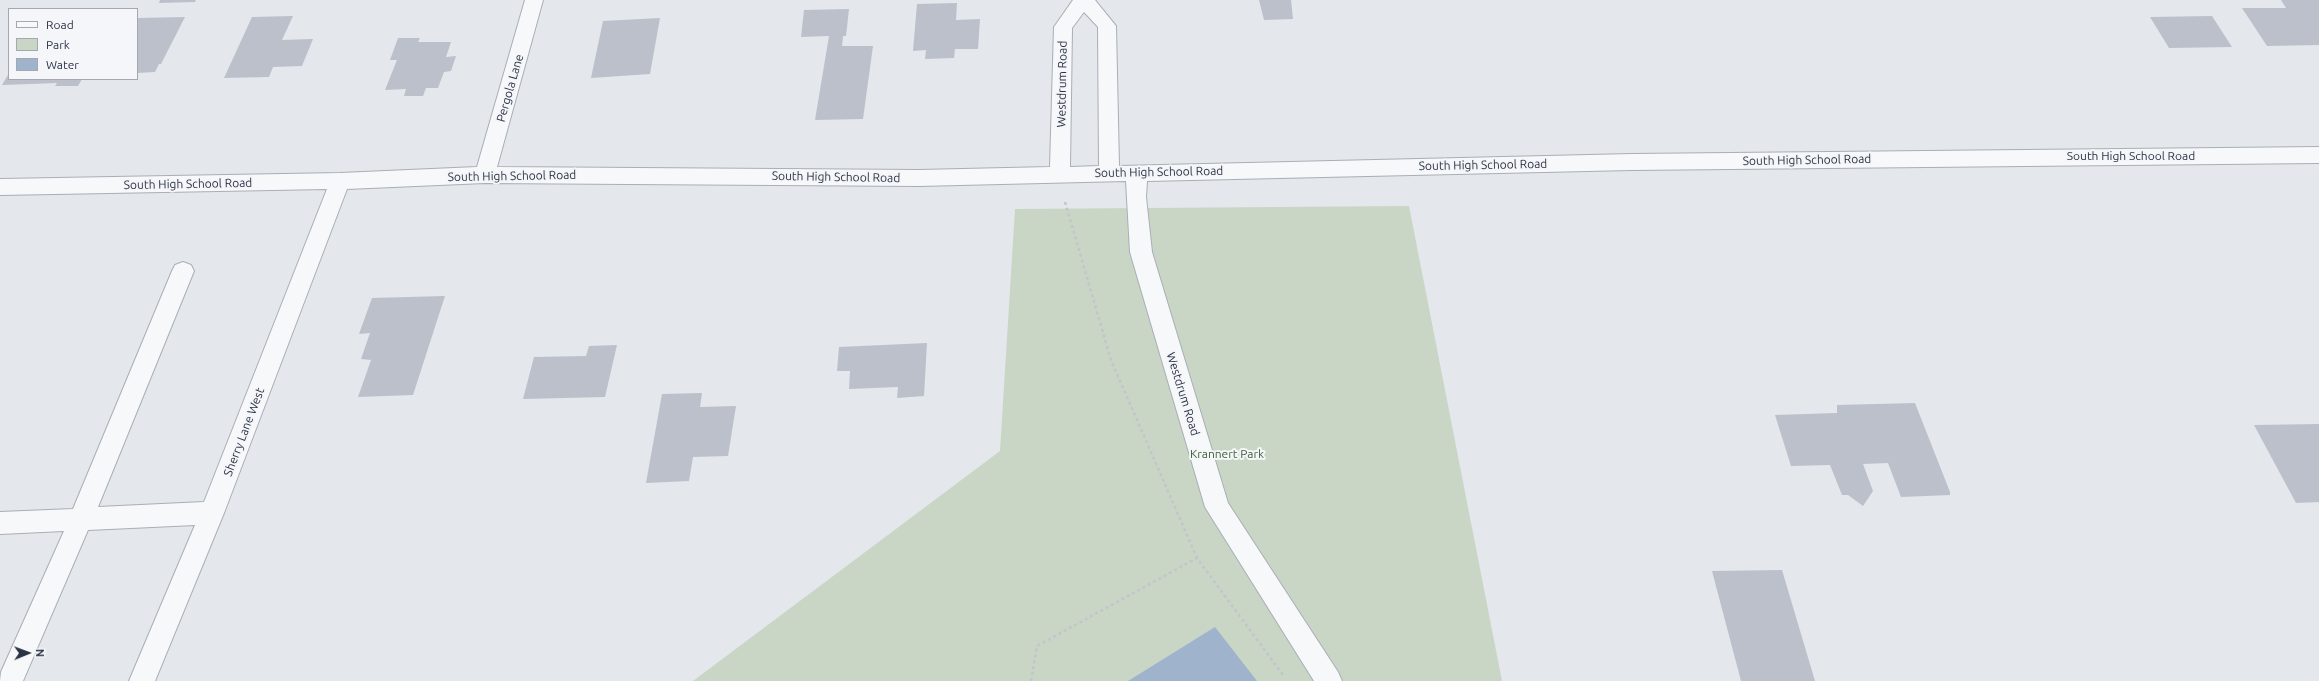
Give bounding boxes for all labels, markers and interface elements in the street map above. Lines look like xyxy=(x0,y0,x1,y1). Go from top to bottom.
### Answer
legend xyxy=(8,8,138,80)
text: Road xyxy=(46,18,74,31)
text: Park xyxy=(46,38,70,51)
street label: Westdrum Road xyxy=(1054,41,1070,127)
street label: Pergola Lane xyxy=(493,52,527,124)
text: Water xyxy=(46,58,79,71)
street label: South High School Road xyxy=(2067,149,2195,163)
street label: South High School Road xyxy=(1743,152,1871,168)
street label: South High School Road xyxy=(1419,157,1547,173)
street label: South High School Road xyxy=(1095,164,1223,180)
street label: South High School Road xyxy=(448,168,576,184)
street label: South High School Road xyxy=(772,169,900,185)
street label: South High School Road xyxy=(124,176,252,192)
street label: Westdrum Road xyxy=(1163,350,1203,438)
street label: Sherry Lane West xyxy=(221,386,267,478)
park label: Krannert Park xyxy=(1190,447,1264,461)
north arrow xyxy=(8,633,48,673)
text: N xyxy=(34,649,46,657)

